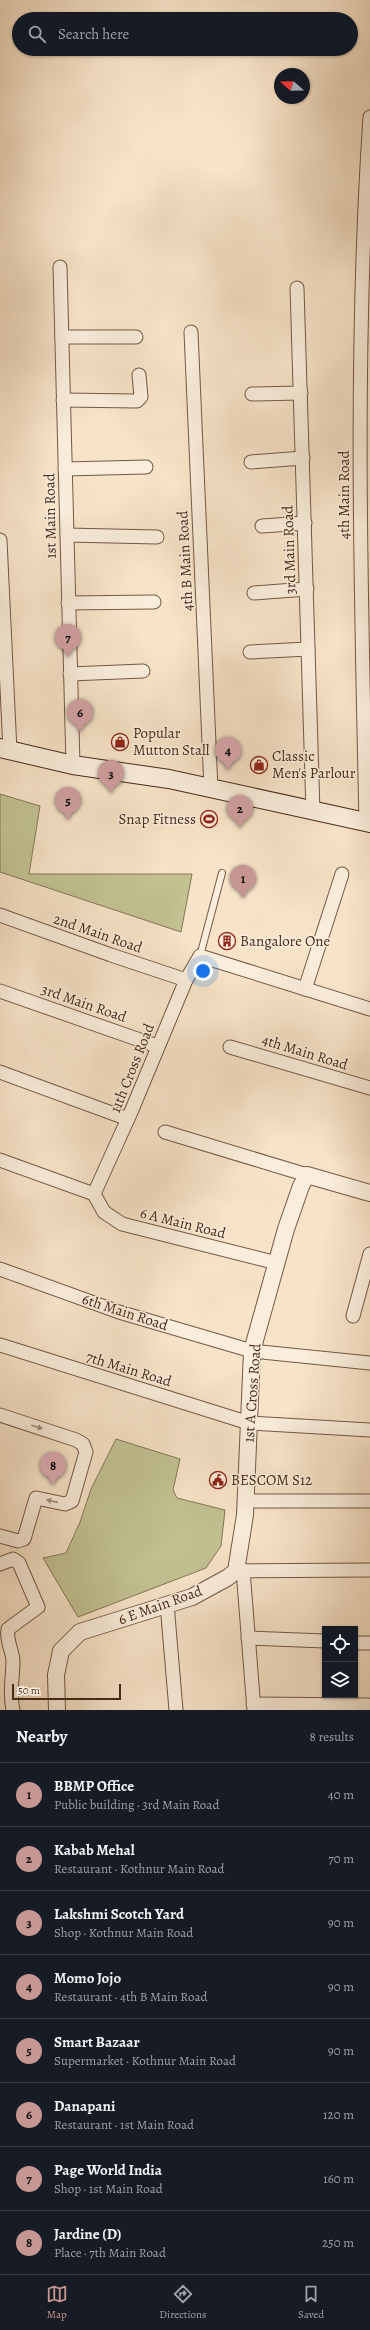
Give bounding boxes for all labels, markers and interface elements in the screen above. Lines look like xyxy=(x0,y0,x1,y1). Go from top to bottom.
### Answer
search box xyxy=(12,12,358,56)
icon: search xyxy=(26,23,48,45)
text: Search here xyxy=(58,24,129,44)
north arrow xyxy=(274,68,310,104)
street label: 4th Main Road xyxy=(334,450,354,539)
street label: 1st Main Road xyxy=(39,472,61,559)
street label: 3rd Main Road xyxy=(277,504,301,595)
street label: 4th B Main Road xyxy=(172,509,198,612)
pin: 7 xyxy=(55,624,81,657)
pin: 6 xyxy=(67,699,93,732)
place label: Popular Mutton Stall xyxy=(133,723,210,760)
shop icon: Popular Mutton Stall xyxy=(110,732,130,752)
pin: 4 xyxy=(215,737,241,770)
place label: Classic Men's Parlour xyxy=(272,746,356,783)
shop icon: Classic Men's Parlour xyxy=(249,755,269,775)
pin: 3 xyxy=(98,760,124,793)
pin: 5 xyxy=(55,787,81,820)
pin: 2 xyxy=(227,795,253,828)
place label: Snap Fitness xyxy=(119,809,196,829)
sports icon: Snap Fitness xyxy=(199,809,219,829)
pin: 1 xyxy=(230,865,256,898)
street label: 2nd Main Road xyxy=(51,908,146,958)
building icon: Bangalore One xyxy=(217,931,237,951)
place label: Bangalore One xyxy=(240,931,330,951)
your location xyxy=(193,961,213,981)
street label: 3rd Main Road xyxy=(39,979,130,1027)
street label: 11th Cross Road xyxy=(105,1020,159,1116)
street label: 4th Main Road xyxy=(260,1029,351,1075)
street label: 6 A Main Road xyxy=(138,1203,229,1244)
street label: 6th Main Road xyxy=(80,1289,171,1336)
street label: 1st A Cross Road xyxy=(239,1342,266,1443)
street label: 7th Main Road xyxy=(84,1347,175,1392)
one-way arrow xyxy=(31,1425,43,1431)
pin: 8 xyxy=(40,1452,66,1485)
public building icon: BESCOM S12 xyxy=(208,1470,228,1490)
place label: BESCOM S12 xyxy=(231,1470,312,1490)
one-way arrow xyxy=(46,1498,58,1504)
street label: 6 E Main Road xyxy=(115,1580,206,1629)
map controls xyxy=(322,1626,358,1698)
button: locate xyxy=(322,1626,358,1662)
button: layers xyxy=(322,1662,358,1698)
scale bar xyxy=(12,1682,121,1701)
text: 50 m xyxy=(18,1683,40,1698)
text: Nearby xyxy=(16,1725,67,1748)
text: 8 results xyxy=(310,1728,354,1745)
text: BBMP Office xyxy=(54,1776,134,1796)
text: 1 xyxy=(27,1786,31,1803)
text: 40 m xyxy=(328,1786,354,1803)
text: Public building · 3rd Main Road xyxy=(54,1796,219,1813)
text: Kabab Mehal xyxy=(54,1840,135,1860)
text: 2 xyxy=(26,1850,32,1867)
text: 70 m xyxy=(328,1850,354,1867)
text: Restaurant · Kothnur Main Road xyxy=(54,1860,225,1877)
text: Lakshmi Scotch Yard xyxy=(54,1904,184,1924)
text: 3 xyxy=(26,1914,32,1931)
text: 90 m xyxy=(328,1914,354,1931)
text: Shop · Kothnur Main Road xyxy=(54,1924,193,1941)
text: Momo Jojo xyxy=(54,1968,121,1988)
text: 4 xyxy=(26,1978,32,1995)
text: 90 m xyxy=(328,1978,354,1995)
text: Restaurant · 4th B Main Road xyxy=(54,1988,207,2005)
text: Smart Bazaar xyxy=(54,2032,140,2052)
text: 5 xyxy=(26,2042,32,2059)
text: 90 m xyxy=(328,2042,354,2059)
text: Supermarket · Kothnur Main Road xyxy=(54,2052,236,2069)
text: Danapani xyxy=(54,2096,115,2116)
text: 6 xyxy=(26,2106,32,2123)
text: 120 m xyxy=(323,2106,354,2123)
text: Restaurant · 1st Main Road xyxy=(54,2116,194,2133)
text: Page World India xyxy=(54,2160,162,2180)
text: 7 xyxy=(26,2170,32,2187)
text: 160 m xyxy=(323,2170,354,2187)
text: Shop · 1st Main Road xyxy=(54,2180,163,2197)
text: Jardine (D) xyxy=(54,2224,121,2244)
text: 8 xyxy=(26,2234,32,2251)
text: 250 m xyxy=(322,2234,354,2251)
text: Place · 7th Main Road xyxy=(54,2244,166,2261)
tab: Map xyxy=(46,2283,68,2322)
tab: Directions xyxy=(159,2283,207,2322)
tab: Saved xyxy=(298,2283,324,2322)

